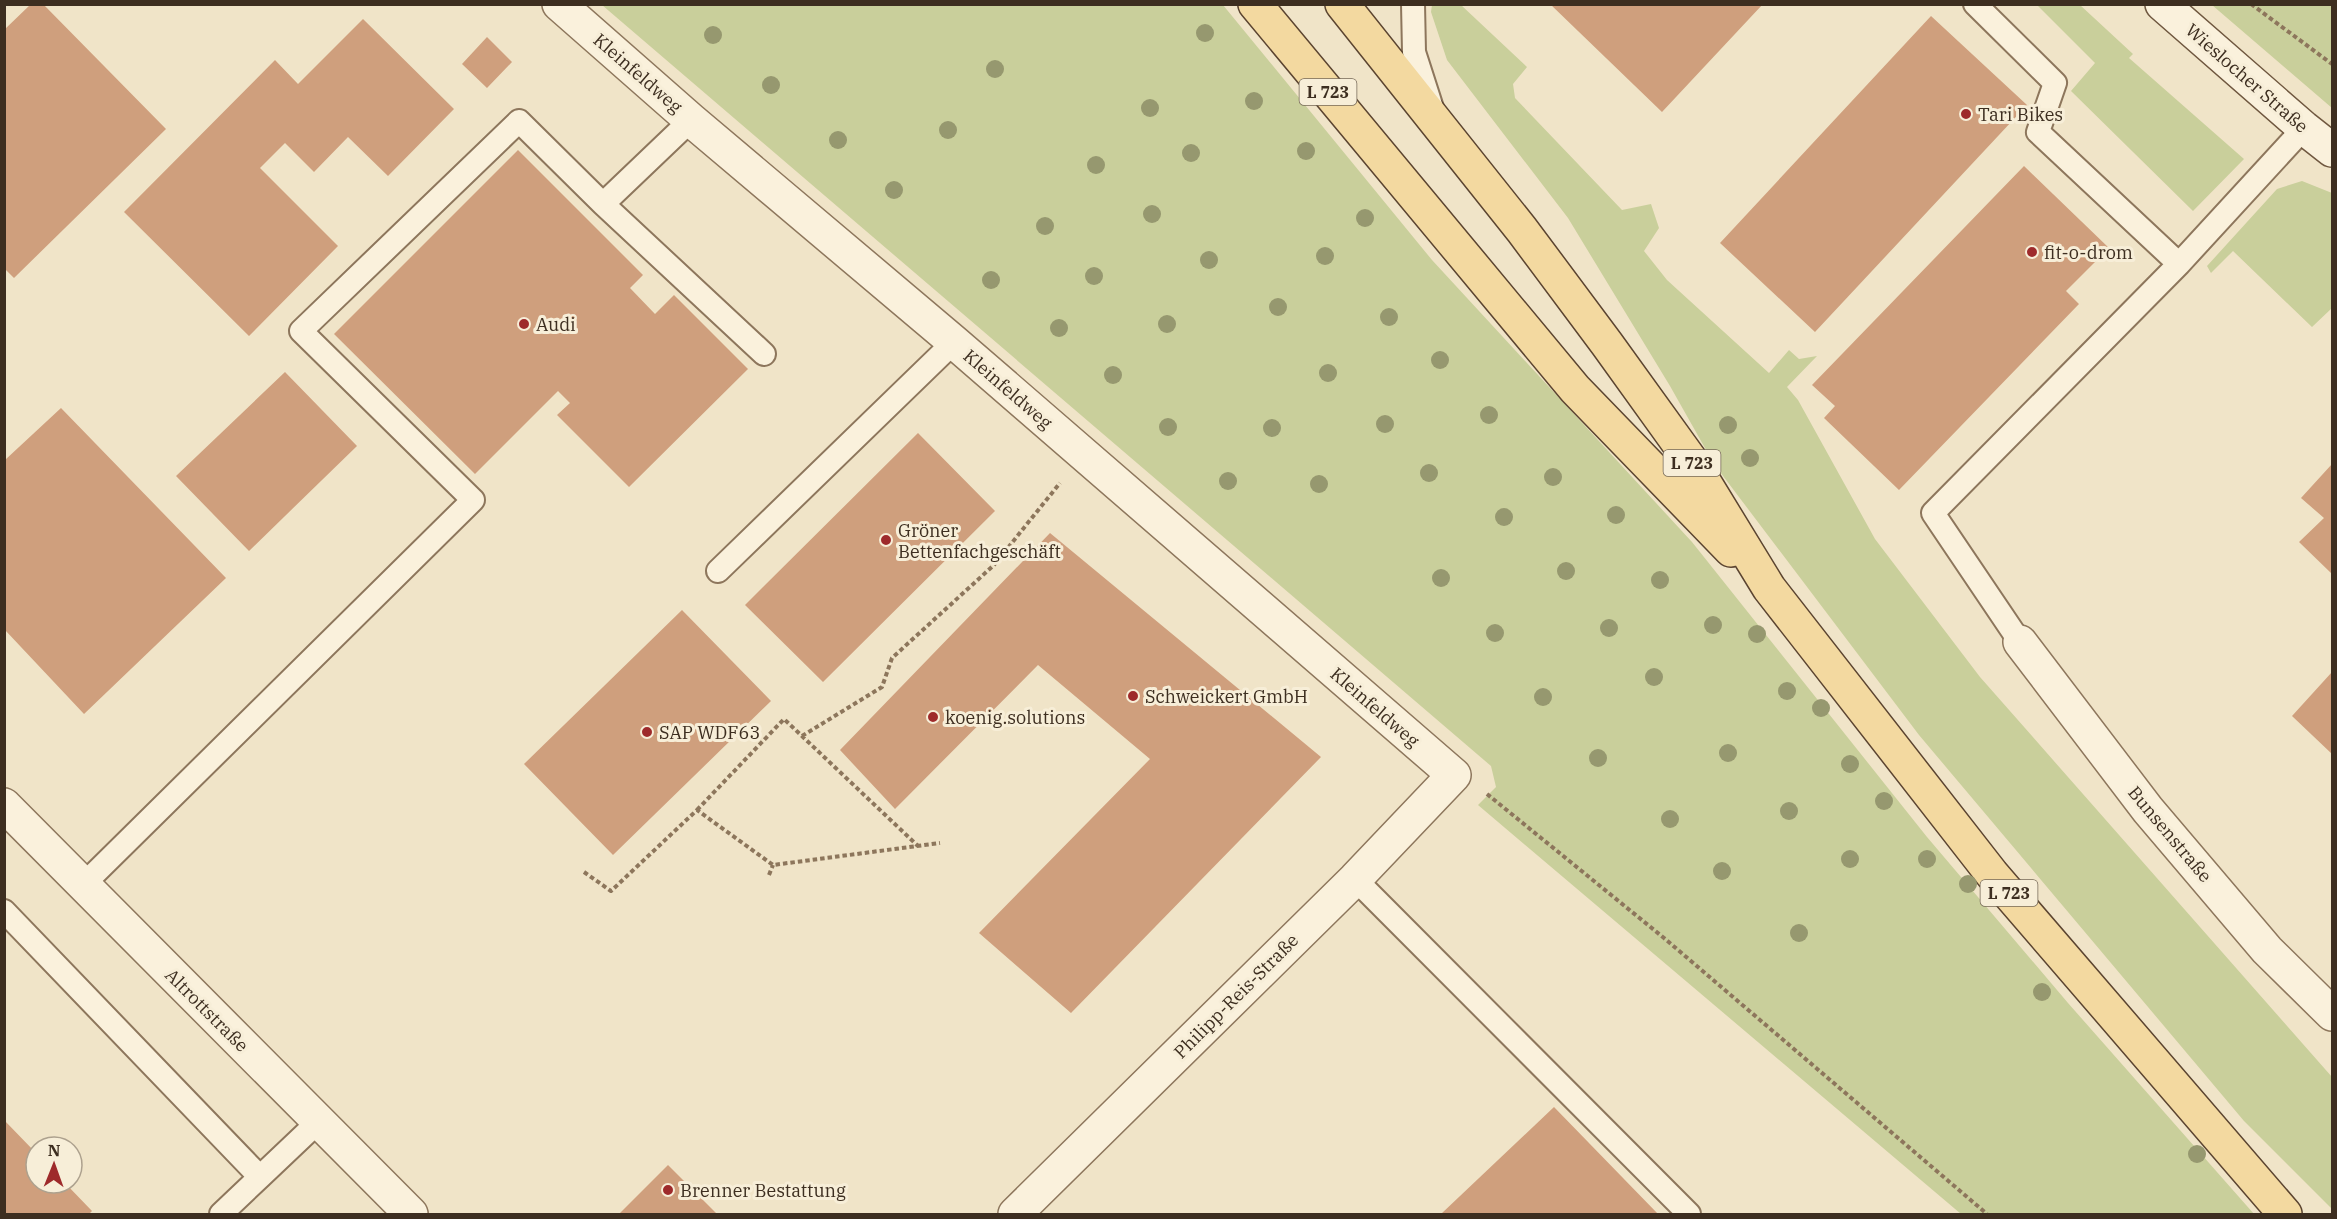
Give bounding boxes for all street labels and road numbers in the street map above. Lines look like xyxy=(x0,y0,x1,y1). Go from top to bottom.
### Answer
street label: Wieslocher Straße xyxy=(2181,18,2313,138)
street label: Kleinfeldweg xyxy=(589,28,687,118)
road number: L 723 xyxy=(1300,79,1356,105)
street label: Kleinfeldweg xyxy=(959,344,1057,434)
road number: L 723 xyxy=(1664,450,1720,476)
street label: Kleinfeldweg xyxy=(1326,662,1424,752)
street label: Bunsenstraße xyxy=(2123,781,2217,887)
road number: L 723 xyxy=(1980,880,2038,906)
street label: Philipp-Reis-Straße xyxy=(1169,929,1303,1063)
street label: Altrottstraße xyxy=(160,963,254,1057)

